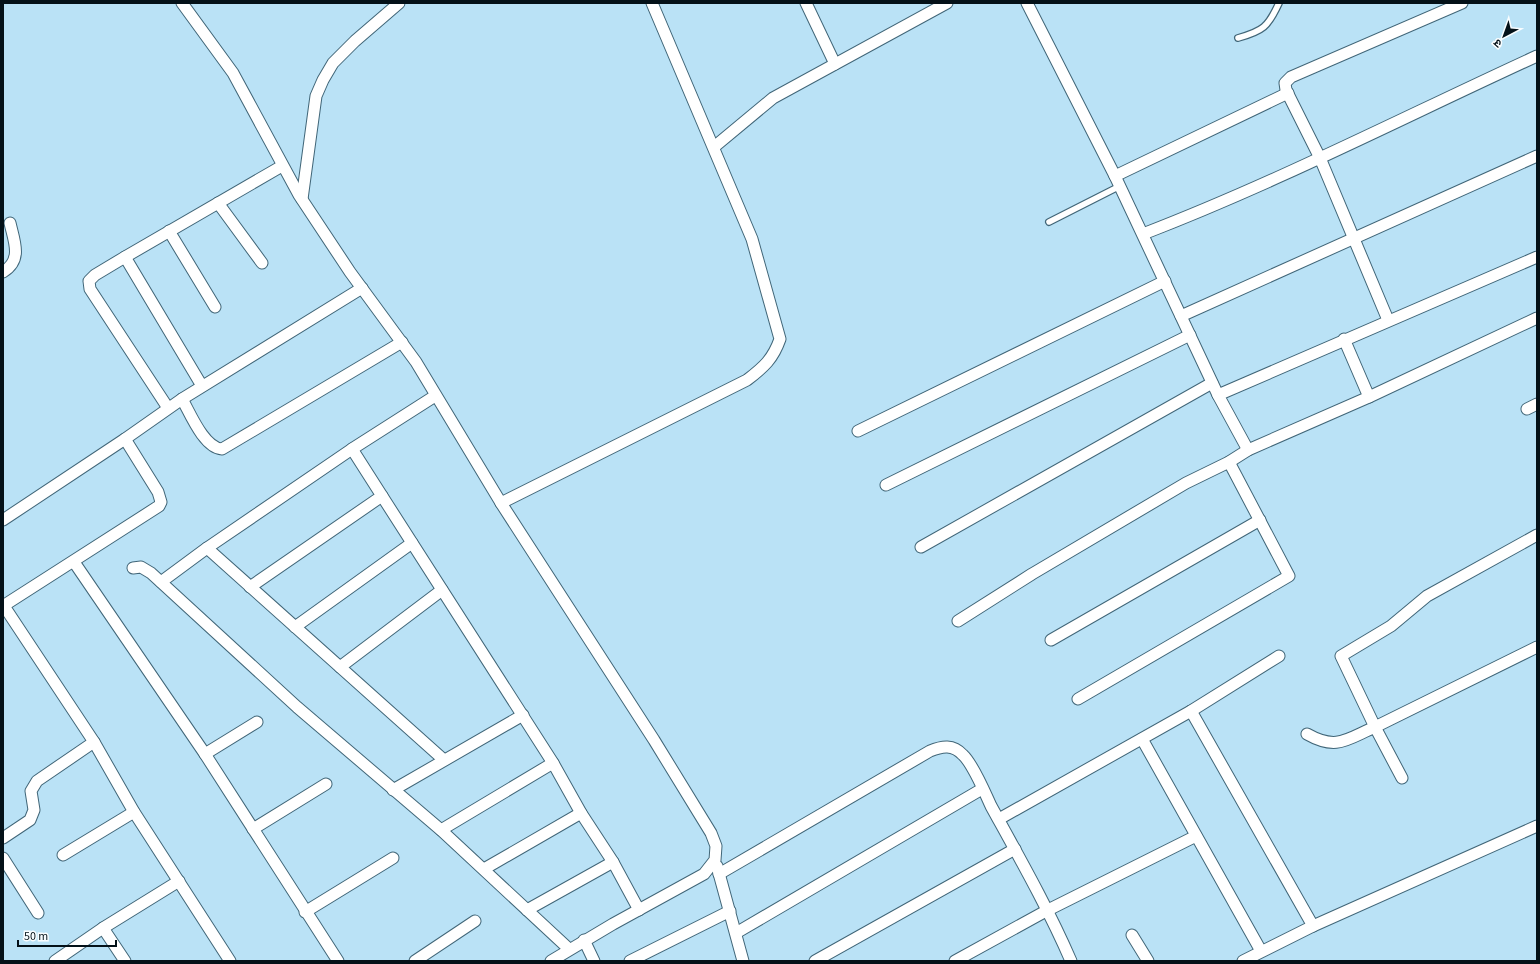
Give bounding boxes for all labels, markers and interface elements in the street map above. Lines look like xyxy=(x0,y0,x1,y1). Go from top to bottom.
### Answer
north arrow xyxy=(1484,16,1524,56)
text: उ xyxy=(1490,35,1505,51)
scale bar xyxy=(18,922,116,948)
text: 50 m xyxy=(24,928,48,945)

